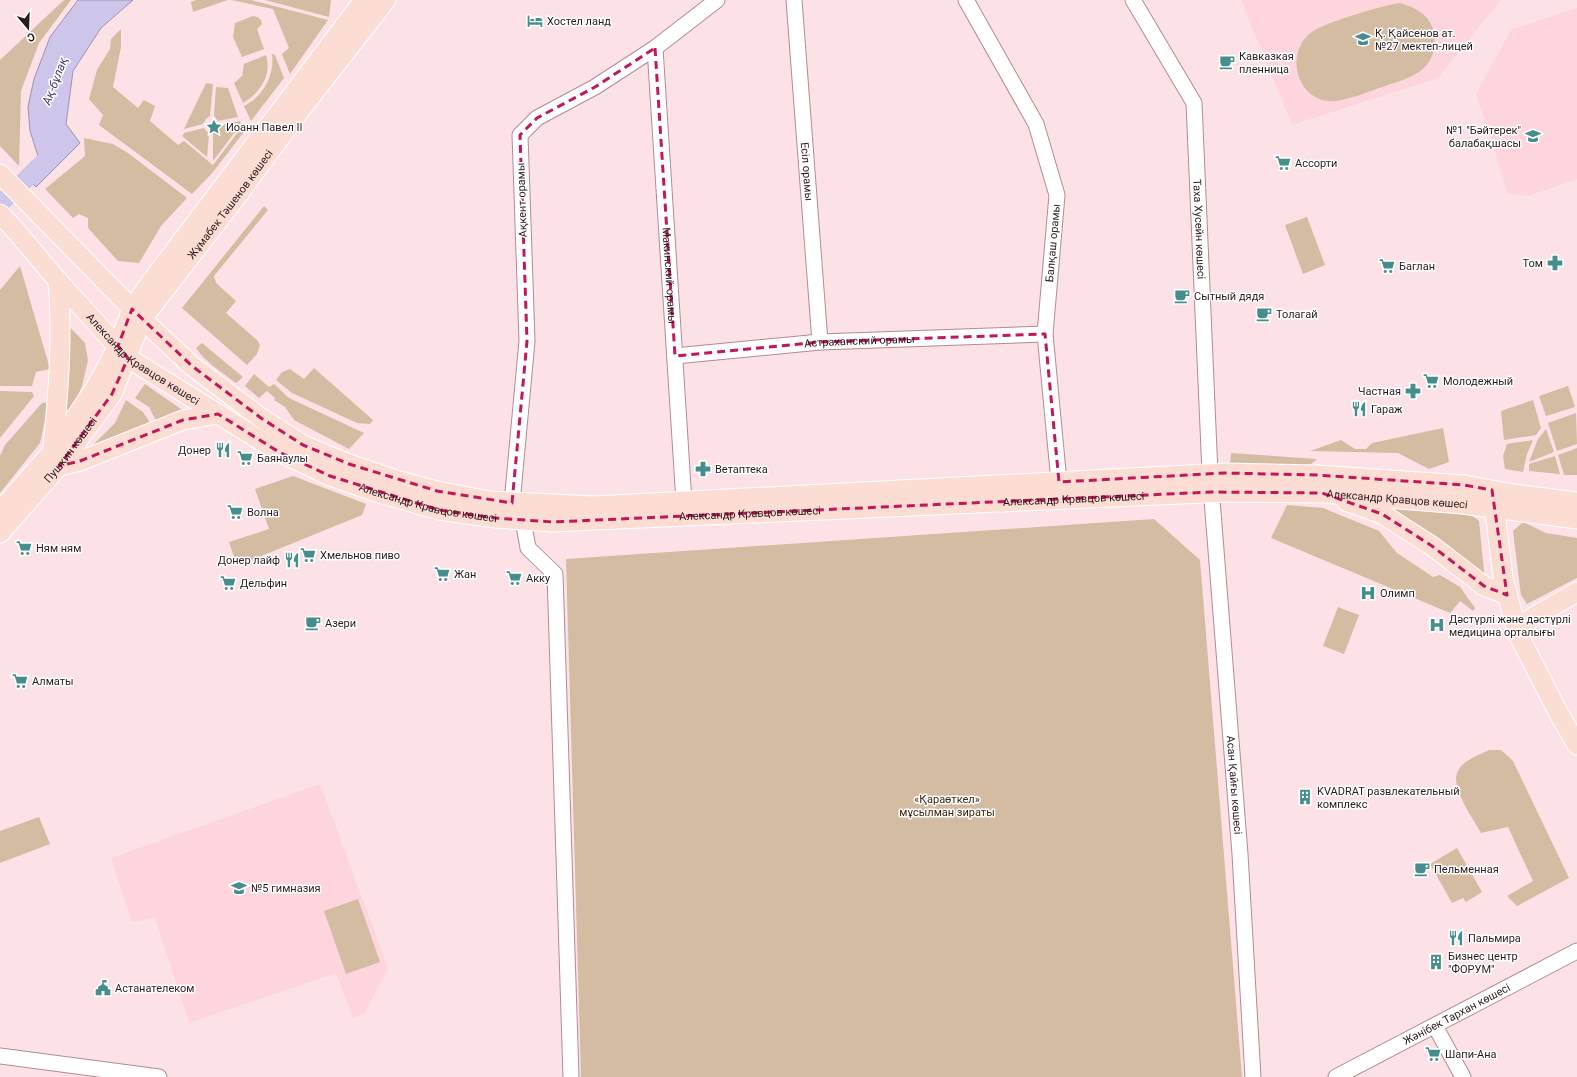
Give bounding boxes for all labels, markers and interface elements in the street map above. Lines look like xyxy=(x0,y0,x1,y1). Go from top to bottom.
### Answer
north arrow xyxy=(8,8,48,48)
hotel icon: Хостел ланд xyxy=(526,12,544,30)
place label: Хостел ланд xyxy=(547,15,611,28)
place label: Қ. Қайсенов ат. №27 мектеп-лицей xyxy=(1375,27,1473,53)
text: С xyxy=(26,30,37,44)
school or university icon: Қ. Қайсенов ат. №27 мектеп-лицей xyxy=(1354,30,1372,48)
place label: Кавказкая пленница xyxy=(1239,50,1294,76)
cafe icon: Кавказкая пленница xyxy=(1218,53,1236,71)
water label: Ақ-бұлақ xyxy=(39,55,71,108)
place icon: Иоанн Павел II xyxy=(205,118,223,136)
place label: Иоанн Павел II xyxy=(226,121,303,134)
place label: №1 "Бәйтерек" балабақшасы xyxy=(1446,124,1521,150)
school or university icon: №1 "Бәйтерек" балабақшасы xyxy=(1524,127,1542,145)
street label: Есіл орамы xyxy=(798,142,816,201)
street label: Жұмабек Тәшенов көшесі xyxy=(184,147,275,262)
supermarket icon: Ассорти xyxy=(1274,154,1292,172)
place label: Ассорти xyxy=(1295,157,1337,170)
street label: Ақкент орамы xyxy=(514,162,530,238)
street label: Таха Хусейн көшесі xyxy=(1191,179,1208,280)
street label: Балқаш орамы xyxy=(1043,203,1063,283)
street label: Макинский орамы xyxy=(660,227,679,324)
pharmacy icon: Том xyxy=(1546,254,1564,272)
supermarket icon: Баглан xyxy=(1378,257,1396,275)
place label: Том xyxy=(1523,257,1543,270)
place label: Баглан xyxy=(1399,260,1435,273)
cafe icon: Сытный дядя xyxy=(1173,287,1191,305)
place label: Сытный дядя xyxy=(1194,290,1264,303)
cafe icon: Толагай xyxy=(1255,305,1273,323)
place label: Толагай xyxy=(1276,308,1318,321)
street label: Александр Кравцов көшесі xyxy=(84,310,202,407)
street label: Астраханский орамы xyxy=(803,332,915,350)
supermarket icon: Молодежный xyxy=(1422,372,1440,390)
place label: Молодежный xyxy=(1443,375,1513,388)
pharmacy icon: Частная xyxy=(1404,382,1422,400)
place label: Частная xyxy=(1358,385,1401,398)
restaurant icon: Гараж xyxy=(1350,400,1368,418)
place label: Гараж xyxy=(1371,403,1403,416)
street label: Пушкин көшесі xyxy=(41,415,99,485)
restaurant icon: Донер xyxy=(214,441,232,459)
place label: Донер xyxy=(178,444,211,457)
supermarket icon: Баянаулы xyxy=(236,449,254,467)
place label: Баянаулы xyxy=(257,452,308,465)
pharmacy icon: Ветаптека xyxy=(694,460,712,478)
place label: Ветаптека xyxy=(715,463,768,476)
street label: Александр Кравцов көшесі xyxy=(357,480,498,525)
street label: Александр Кравцов көшесі xyxy=(1326,487,1469,511)
street label: Александр Кравцов көшесі xyxy=(1003,489,1145,508)
supermarket icon: Волна xyxy=(226,503,244,521)
street label: Александр Кравцов көшесі xyxy=(679,504,821,523)
place label: Волна xyxy=(247,506,279,519)
supermarket icon: Ням ням xyxy=(15,539,33,557)
place label: Ням ням xyxy=(36,542,81,555)
supermarket icon: Хмельнов пиво xyxy=(299,546,317,564)
place label: Хмельнов пиво xyxy=(320,549,400,562)
restaurant icon: Донер лайф xyxy=(283,551,301,569)
place label: Донер лайф xyxy=(218,554,280,567)
supermarket icon: Жан xyxy=(433,565,451,583)
place label: Жан xyxy=(454,568,476,581)
supermarket icon: Акку xyxy=(505,569,523,587)
place label: Акку xyxy=(526,572,551,585)
supermarket icon: Дельфин xyxy=(219,574,237,592)
place label: Дельфин xyxy=(240,577,287,590)
hospital icon: Олимп xyxy=(1359,584,1377,602)
place label: Олимп xyxy=(1380,587,1415,600)
place label: Дәстүрлі және дәстүрлі медицина орталығы xyxy=(1449,613,1571,639)
cafe icon: Азери xyxy=(304,614,322,632)
hospital icon: Дәстүрлі және дәстүрлі медицина орталығы xyxy=(1428,616,1446,634)
place label: Азери xyxy=(325,617,356,630)
supermarket icon: Алматы xyxy=(11,672,29,690)
place label: Алматы xyxy=(32,675,74,688)
street label: Асан Қайғы көшесі xyxy=(1224,735,1245,835)
place label: KVADRAT развлекательный комплекс xyxy=(1317,785,1460,811)
building icon: KVADRAT развлекательный комплекс xyxy=(1296,788,1314,806)
park label: «Қараөткел» мұсылман зираты xyxy=(899,793,995,819)
cafe icon: Пельменная xyxy=(1413,860,1431,878)
place label: Пельменная xyxy=(1434,863,1499,876)
school or university icon: №5 гимназия xyxy=(230,879,248,897)
place label: №5 гимназия xyxy=(251,882,321,895)
restaurant icon: Пальмира xyxy=(1447,929,1465,947)
place label: Пальмира xyxy=(1468,932,1521,945)
place label: Бизнес центр "ФОРУМ" xyxy=(1448,950,1518,976)
building icon: Бизнес центр "ФОРУМ" xyxy=(1427,953,1445,971)
public building icon: Астанателеком xyxy=(94,979,112,997)
street label: Жәнібек Тархан көшесі xyxy=(1401,981,1512,1047)
place label: Астанателеком xyxy=(115,982,195,995)
supermarket icon: Шапи-Ана xyxy=(1424,1045,1442,1063)
place label: Шапи-Ана xyxy=(1445,1048,1497,1061)

